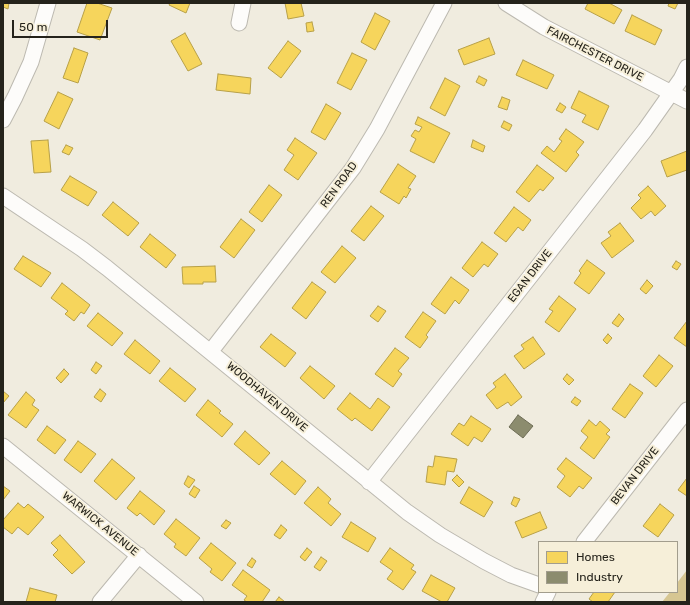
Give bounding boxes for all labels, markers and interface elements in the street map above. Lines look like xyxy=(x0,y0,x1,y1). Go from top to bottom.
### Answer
scale bar xyxy=(14,12,110,38)
text: 50 m xyxy=(19,20,47,34)
street label: FAIRCHESTER DRIVE xyxy=(544,24,646,84)
street label: REN ROAD xyxy=(318,159,360,211)
street label: EGAN DRIVE xyxy=(505,247,555,305)
street label: WOODHAVEN DRIVE xyxy=(224,359,310,435)
street label: BEVAN DRIVE xyxy=(608,444,662,508)
street label: WARWICK AVENUE xyxy=(59,489,141,559)
legend xyxy=(538,541,678,593)
text: Homes xyxy=(576,550,615,564)
text: Industry xyxy=(576,570,623,584)

